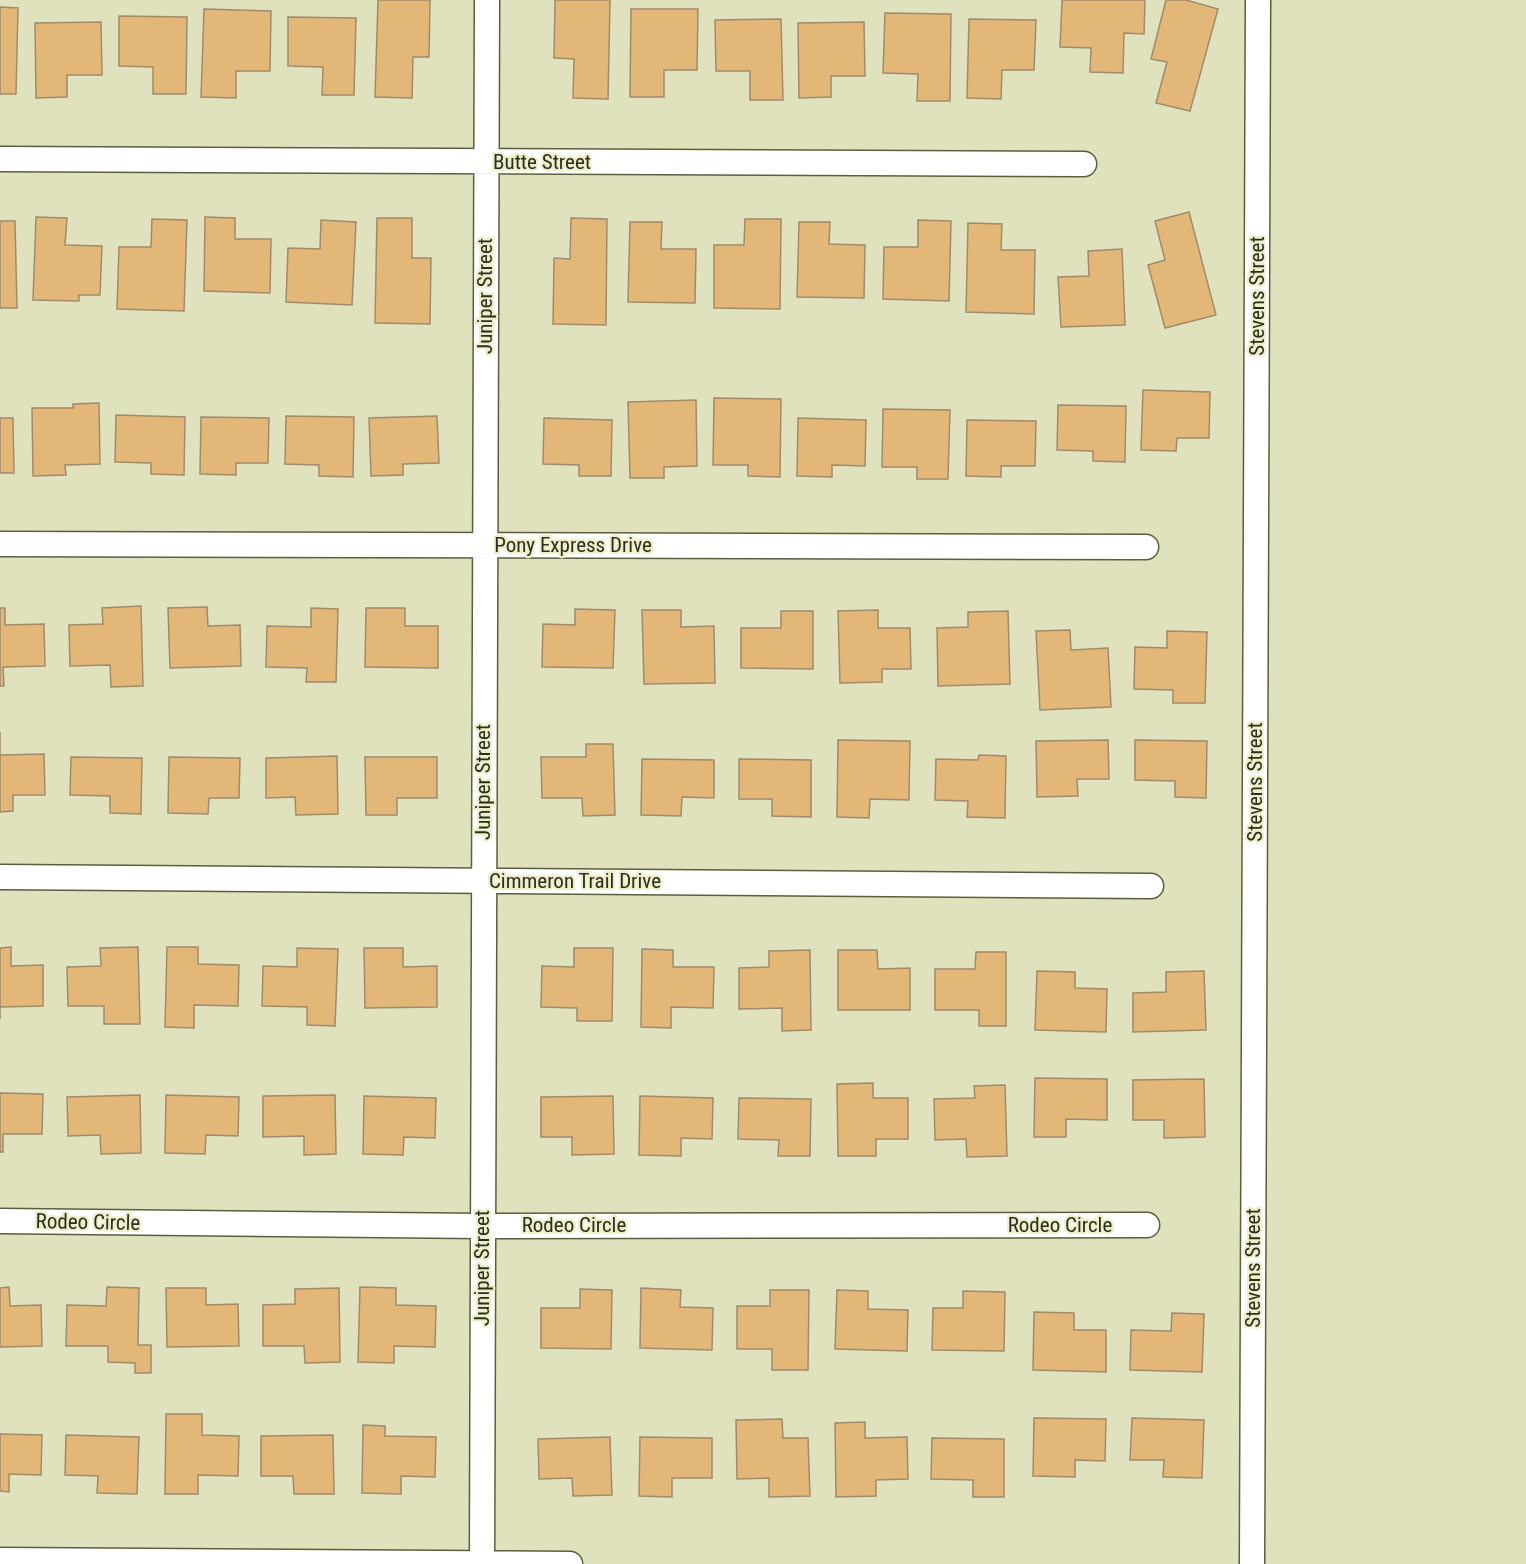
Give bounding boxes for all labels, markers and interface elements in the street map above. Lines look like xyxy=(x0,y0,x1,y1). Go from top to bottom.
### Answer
street label: Butte Street xyxy=(493,150,591,174)
street label: Stevens Street xyxy=(1245,236,1269,356)
street label: Juniper Street xyxy=(473,238,497,354)
street label: Pony Express Drive xyxy=(494,533,652,557)
street label: Stevens Street xyxy=(1243,722,1267,842)
street label: Juniper Street xyxy=(471,724,495,840)
street label: Cimmeron Trail Drive xyxy=(489,869,661,893)
street label: Stevens Street xyxy=(1241,1208,1265,1328)
street label: Rodeo Circle xyxy=(35,1209,141,1235)
street label: Juniper Street xyxy=(470,1210,494,1326)
street label: Rodeo Circle xyxy=(522,1213,626,1237)
street label: Rodeo Circle xyxy=(1008,1213,1112,1237)

